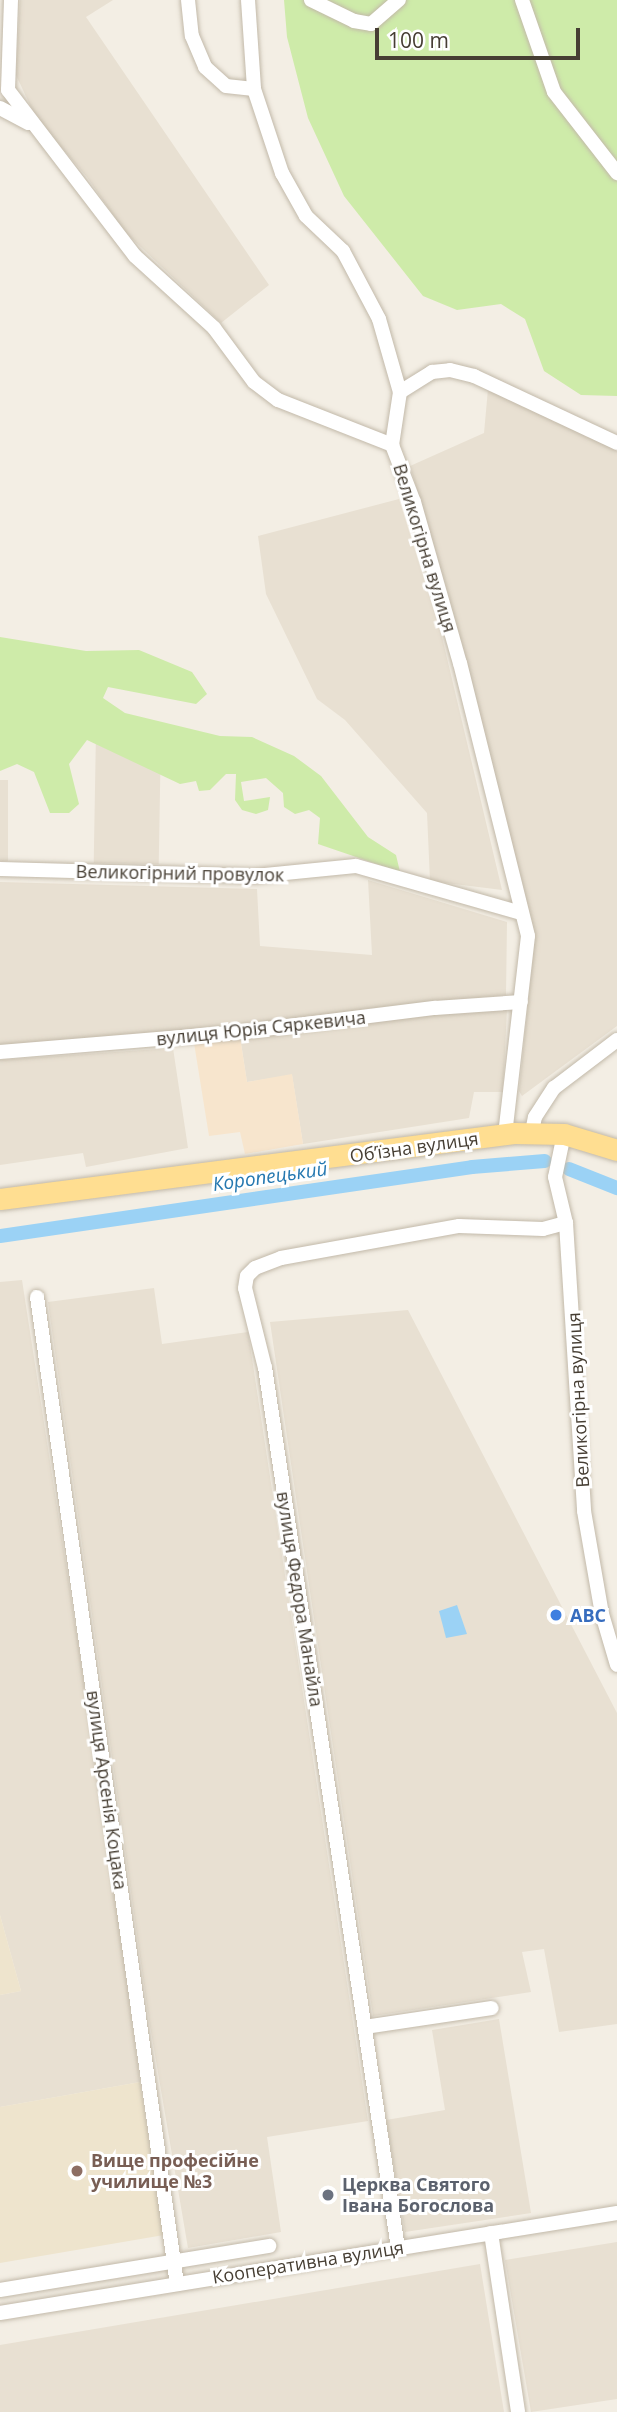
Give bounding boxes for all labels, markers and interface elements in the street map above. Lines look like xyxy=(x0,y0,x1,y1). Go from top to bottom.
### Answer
scale bar xyxy=(379,14,584,58)
text: 100 m xyxy=(388,26,449,54)
street label: Великогірна вулиця xyxy=(389,461,461,635)
street label: Великогірний провулок xyxy=(75,860,285,886)
street label: вулиця Юрія Сяркевича xyxy=(155,1006,367,1050)
street label: Обʼїзна вулиця xyxy=(348,1127,480,1167)
water label: Коропецький xyxy=(211,1158,329,1196)
street label: Великогірна вулиця xyxy=(563,1312,593,1488)
street label: вулиця Федора Манайла xyxy=(272,1490,328,1708)
place label: АВС xyxy=(570,1604,606,1626)
marker: АВС xyxy=(548,1607,564,1623)
street label: вулиця Арсенія Коцака xyxy=(82,1689,132,1891)
place label: Вище професійне училище №3 xyxy=(91,2150,259,2192)
marker: Вище професійне училище №3 xyxy=(69,2163,85,2179)
place label: Церква Святого Івана Богослова xyxy=(342,2174,494,2216)
marker: Церква Святого Івана Богослова xyxy=(320,2187,336,2203)
street label: Кооперативна вулиця xyxy=(211,2236,405,2288)

